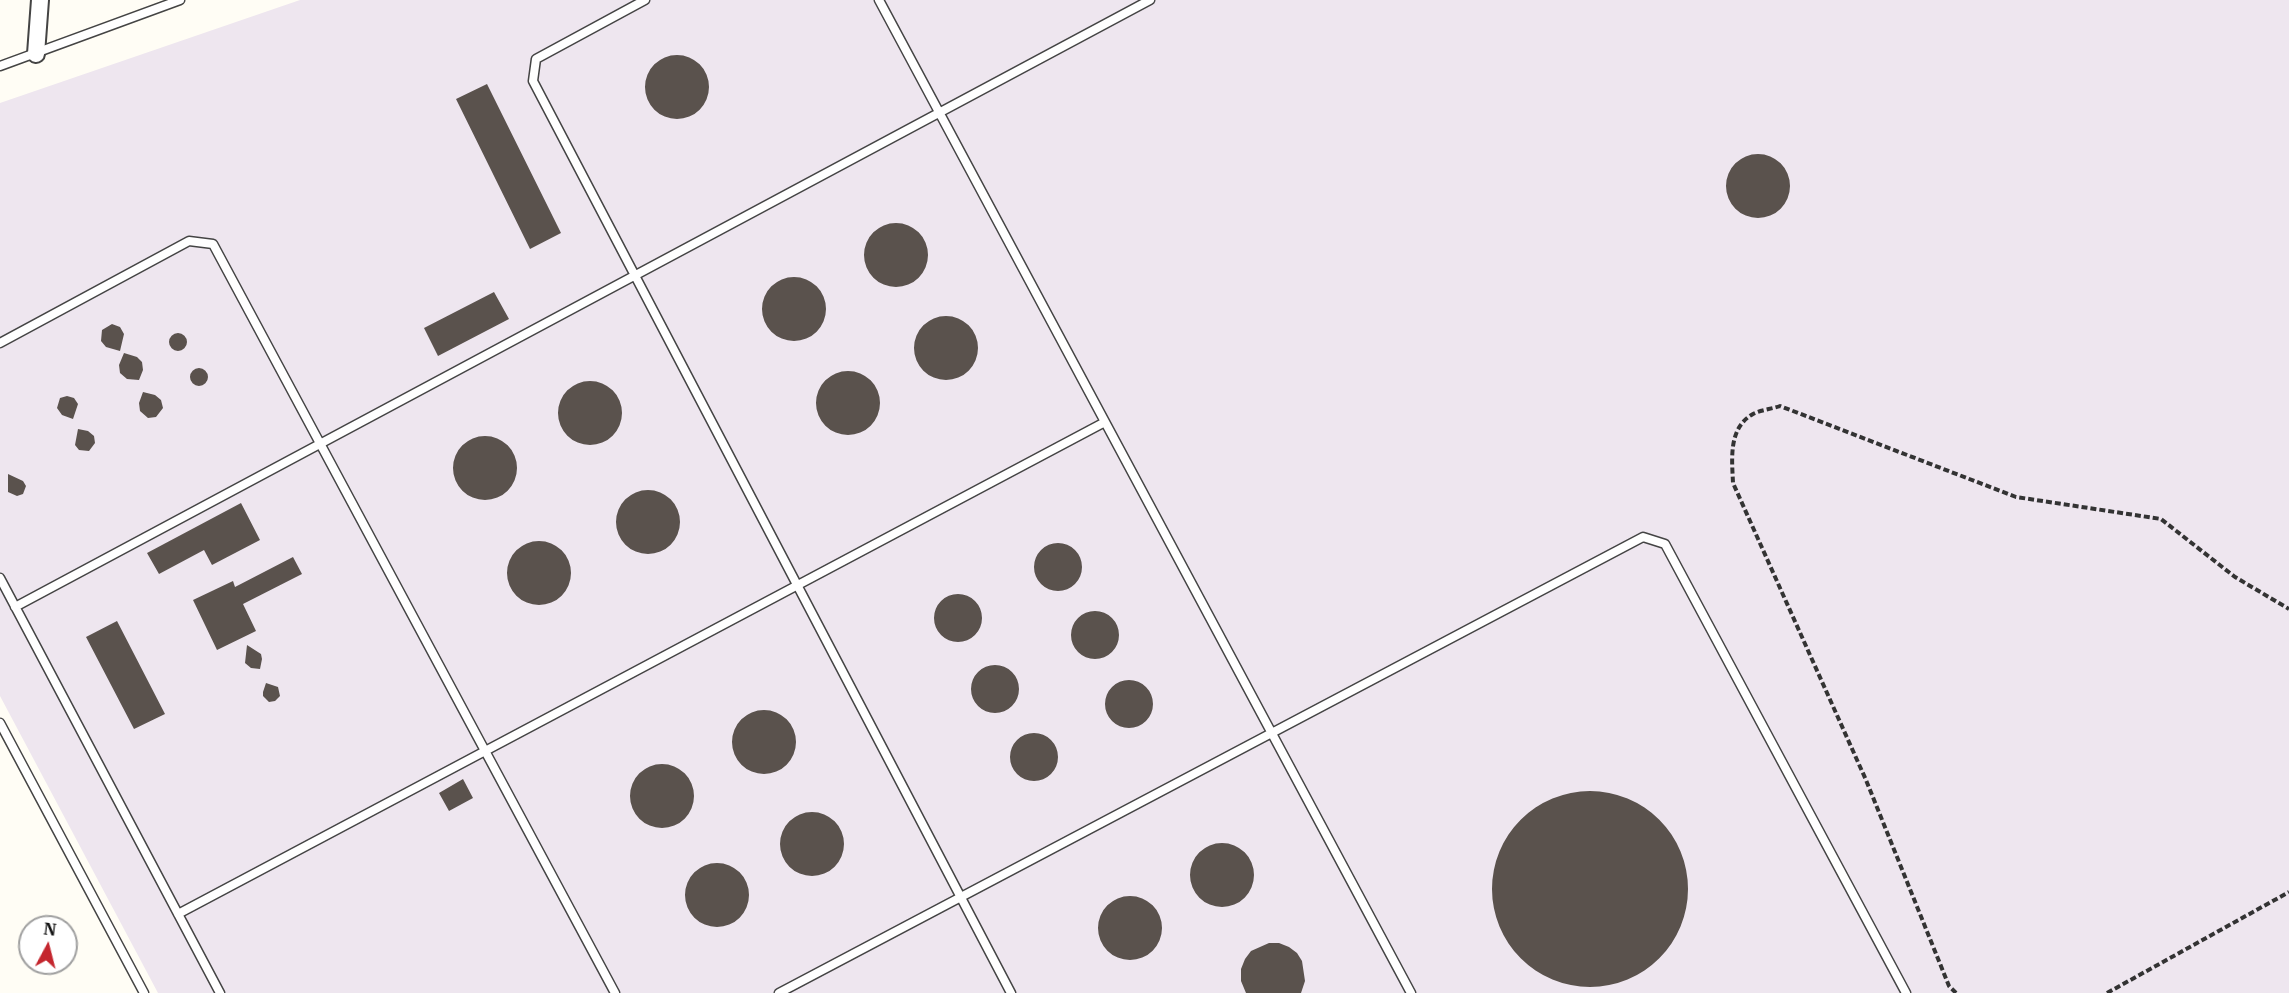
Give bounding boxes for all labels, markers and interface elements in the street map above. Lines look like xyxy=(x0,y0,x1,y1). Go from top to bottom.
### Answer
north arrow xyxy=(18,915,78,975)
text: N xyxy=(42,918,57,940)

